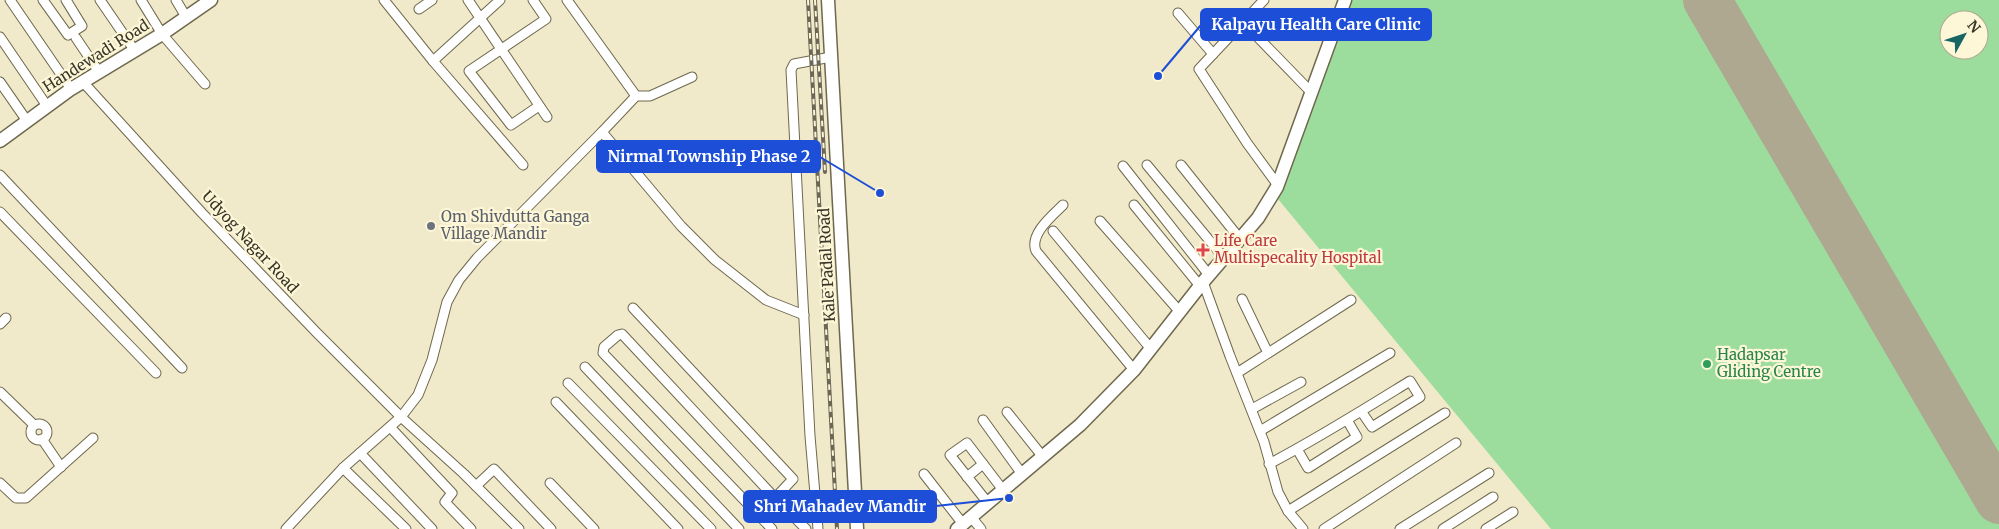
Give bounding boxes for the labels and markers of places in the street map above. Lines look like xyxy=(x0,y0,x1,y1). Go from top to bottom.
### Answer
callout: Kalpayu Health Care Clinic xyxy=(1201,9,1431,40)
callout: Nirmal Township Phase 2 xyxy=(597,141,820,172)
place label: Om Shivdutta Ganga Village Mandir xyxy=(440,207,590,243)
marker: Om Shivdutta Ganga Village Mandir xyxy=(425,220,437,232)
place label: Life Care Multispecality Hospital xyxy=(1214,231,1382,267)
marker: Life Care Multispecality Hospital xyxy=(1196,243,1210,257)
place label: Hadapsar Gliding Centre xyxy=(1717,345,1821,381)
marker: Hadapsar Gliding Centre xyxy=(1701,358,1713,370)
callout: Shri Mahadev Mandir xyxy=(744,491,936,522)

